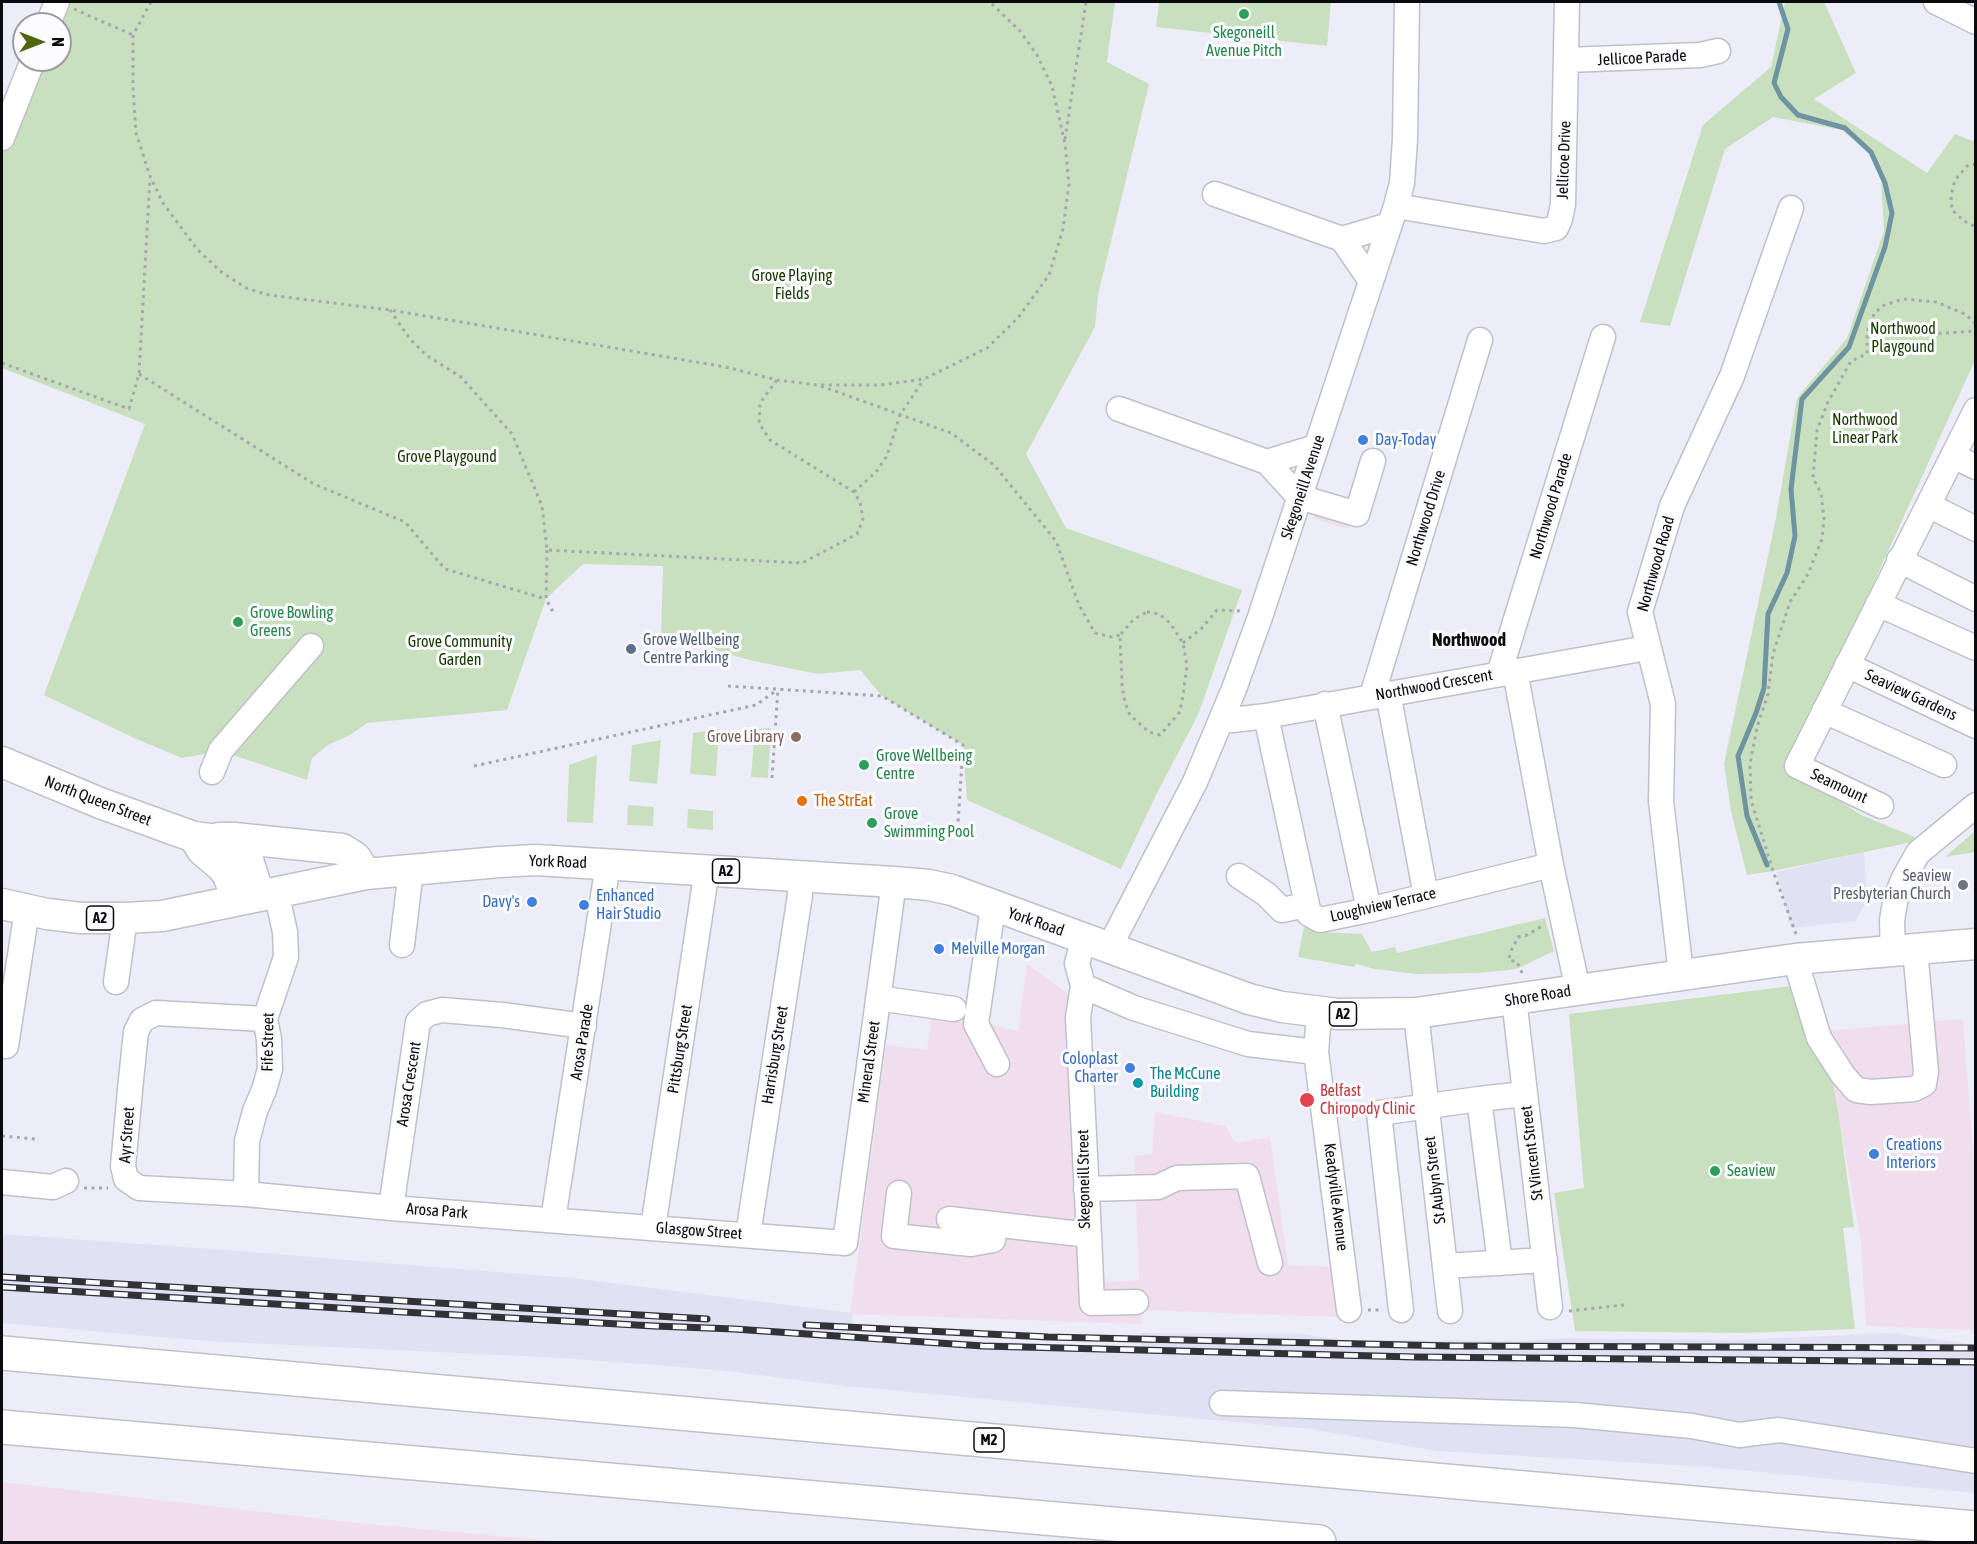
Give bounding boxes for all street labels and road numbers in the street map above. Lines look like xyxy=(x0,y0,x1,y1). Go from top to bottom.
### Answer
street label: Jellicoe Parade xyxy=(1597,46,1687,70)
street label: Jellicoe Drive xyxy=(1553,120,1575,200)
street label: Skegoneill Avenue xyxy=(1277,432,1329,542)
street label: Northwood Parade xyxy=(1526,451,1576,561)
street label: Northwood Drive xyxy=(1402,468,1450,568)
street label: Northwood Road xyxy=(1633,514,1679,614)
street label: Northwood Crescent xyxy=(1374,665,1494,705)
street label: Seaview Gardens xyxy=(1862,665,1960,725)
street label: Seamount xyxy=(1807,765,1871,807)
street label: North Queen Street xyxy=(42,772,154,830)
street label: York Road xyxy=(529,851,587,873)
road number: A2 xyxy=(712,859,740,883)
street label: Loughview Terrace xyxy=(1328,883,1438,927)
street label: York Road xyxy=(1005,903,1067,941)
road number: A2 xyxy=(86,906,114,930)
street label: Shore Road xyxy=(1504,981,1572,1011)
street label: Arosa Parade xyxy=(566,1002,598,1082)
road number: A2 xyxy=(1330,1002,1356,1026)
street label: Pittsburg Street xyxy=(663,1003,697,1095)
street label: Harrisburg Street xyxy=(758,1004,792,1106)
street label: Fife Street xyxy=(258,1012,278,1072)
street label: Mineral Street xyxy=(854,1020,884,1104)
street label: Arosa Crescent xyxy=(393,1040,425,1128)
street label: St Vincent Street xyxy=(1517,1104,1547,1202)
street label: Ayr Street xyxy=(115,1106,139,1164)
street label: Skegoneill Street xyxy=(1074,1129,1094,1229)
street label: St Aubyn Street xyxy=(1420,1135,1450,1225)
street label: Keadyville Avenue xyxy=(1320,1142,1352,1252)
street label: Arosa Park xyxy=(405,1199,469,1223)
street label: Glasgow Street xyxy=(655,1218,743,1244)
road number: M2 xyxy=(974,1428,1004,1452)

